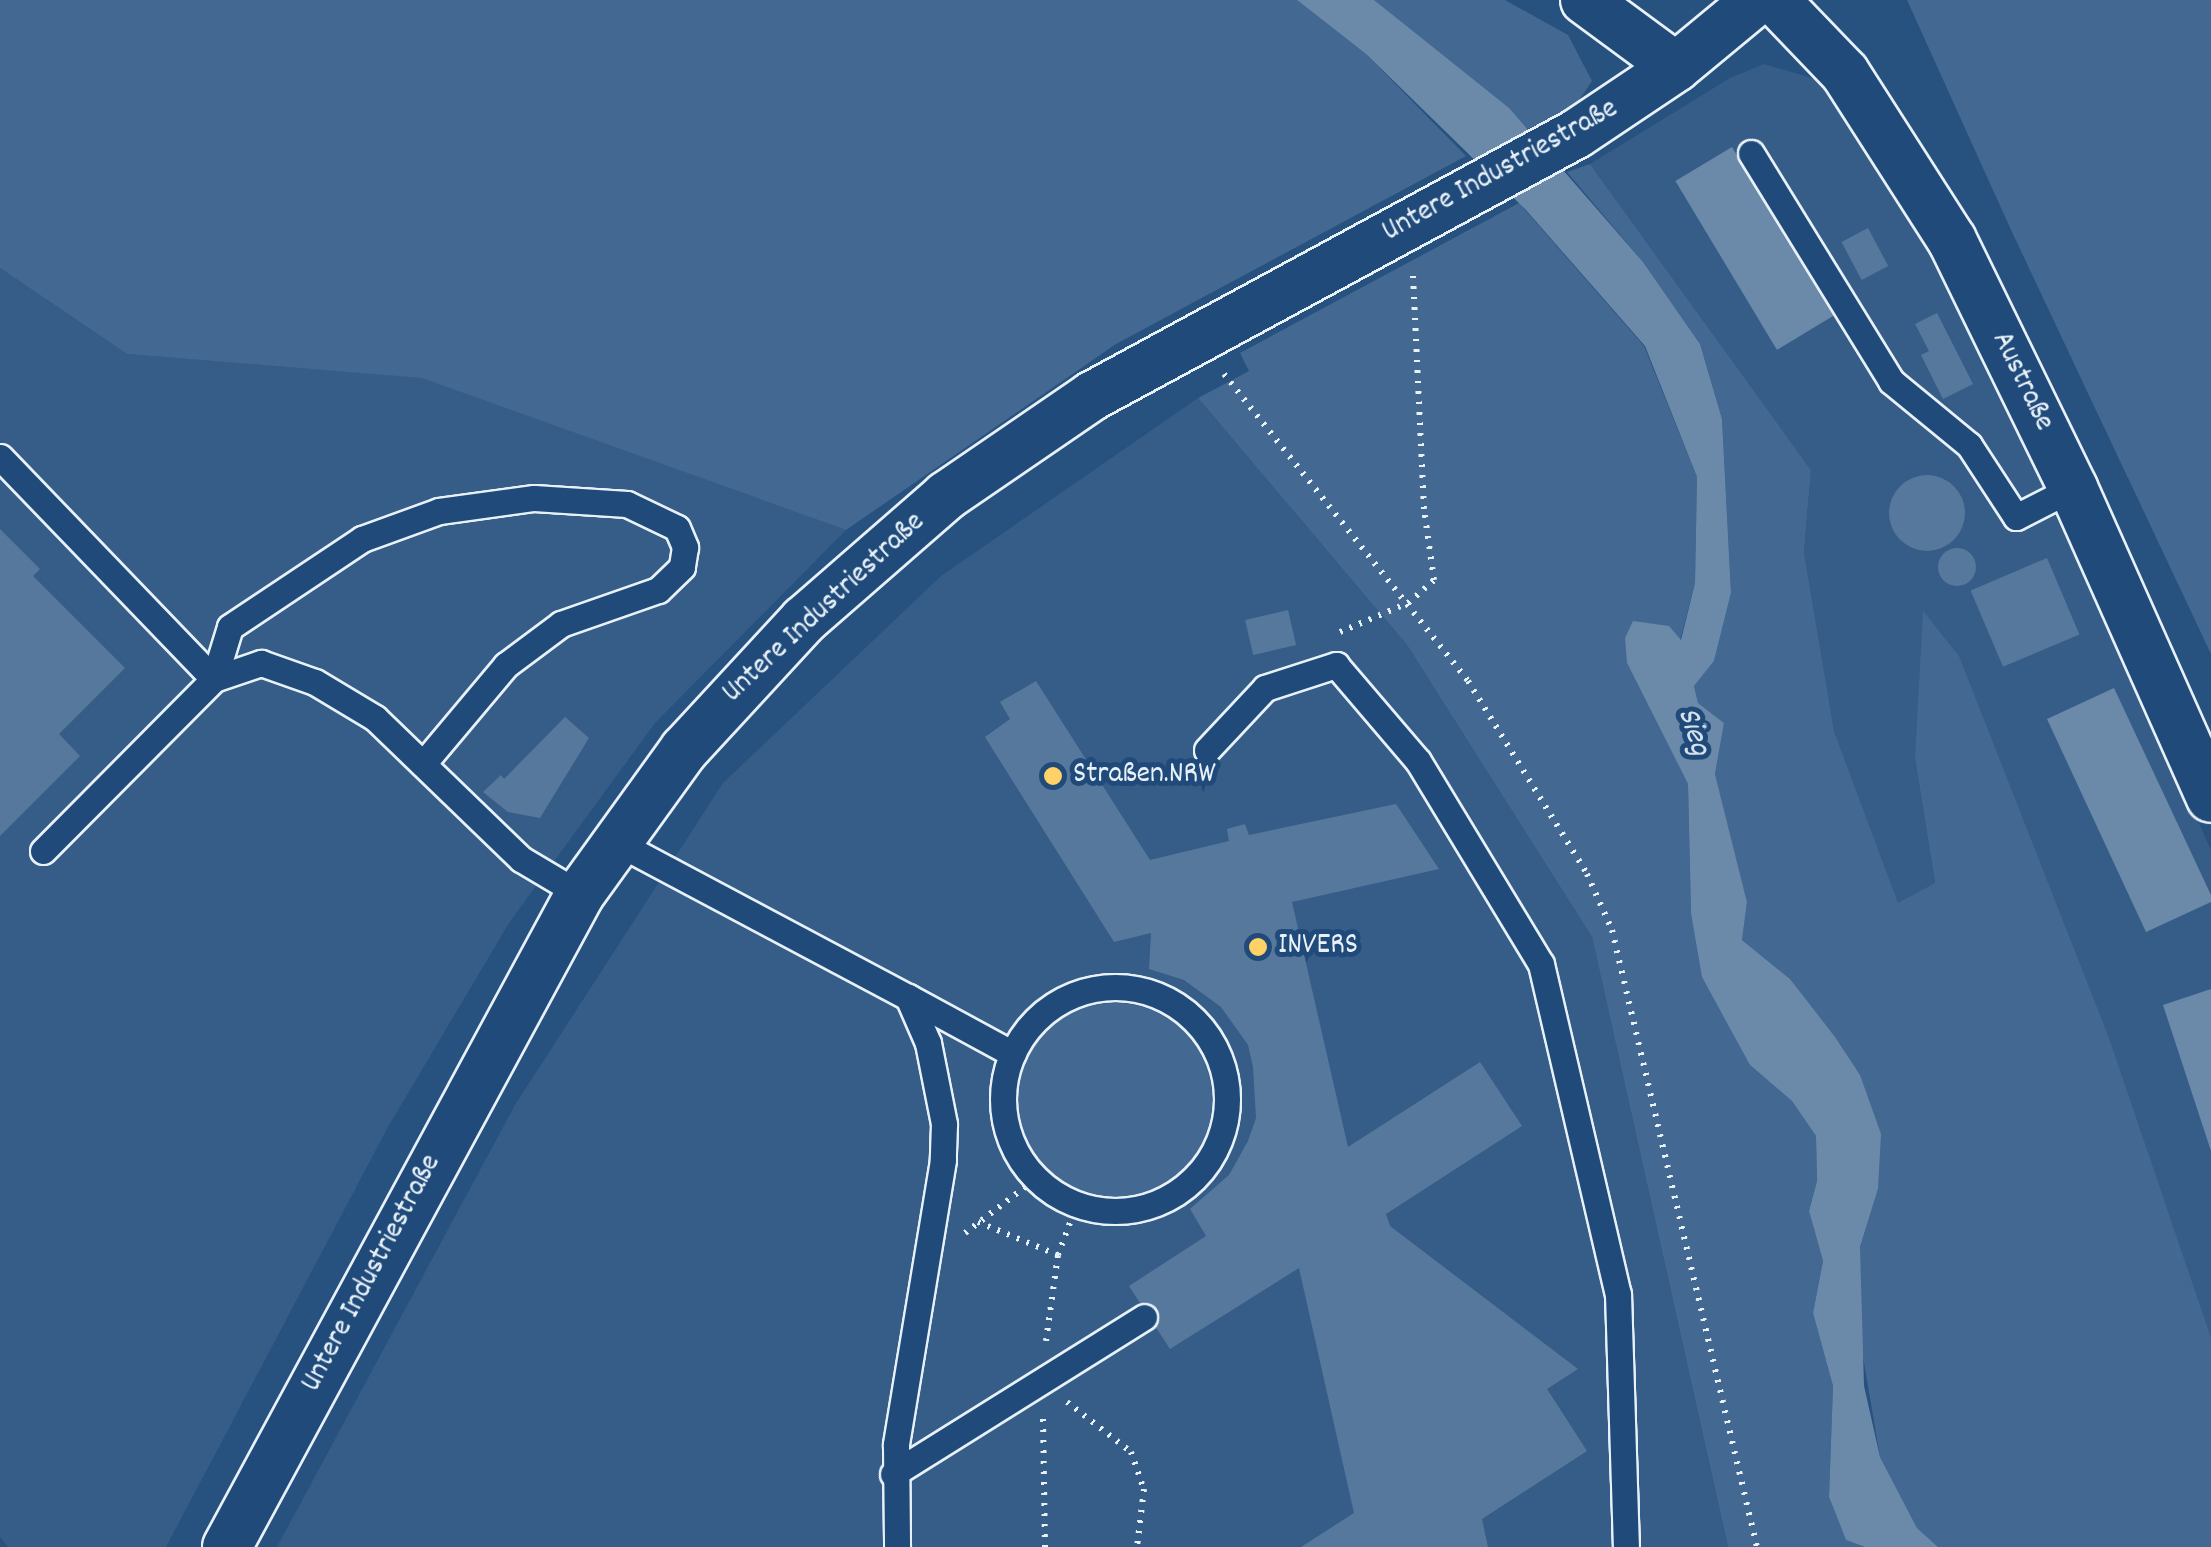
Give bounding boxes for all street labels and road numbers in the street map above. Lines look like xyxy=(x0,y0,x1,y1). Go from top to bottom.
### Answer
street label: Untere Industriestraße xyxy=(1377,92,1625,252)
street label: Austraße xyxy=(1982,327,2060,437)
street label: Untere Industriestraße xyxy=(716,506,934,712)
street label: Untere Industriestraße xyxy=(295,1149,451,1399)

